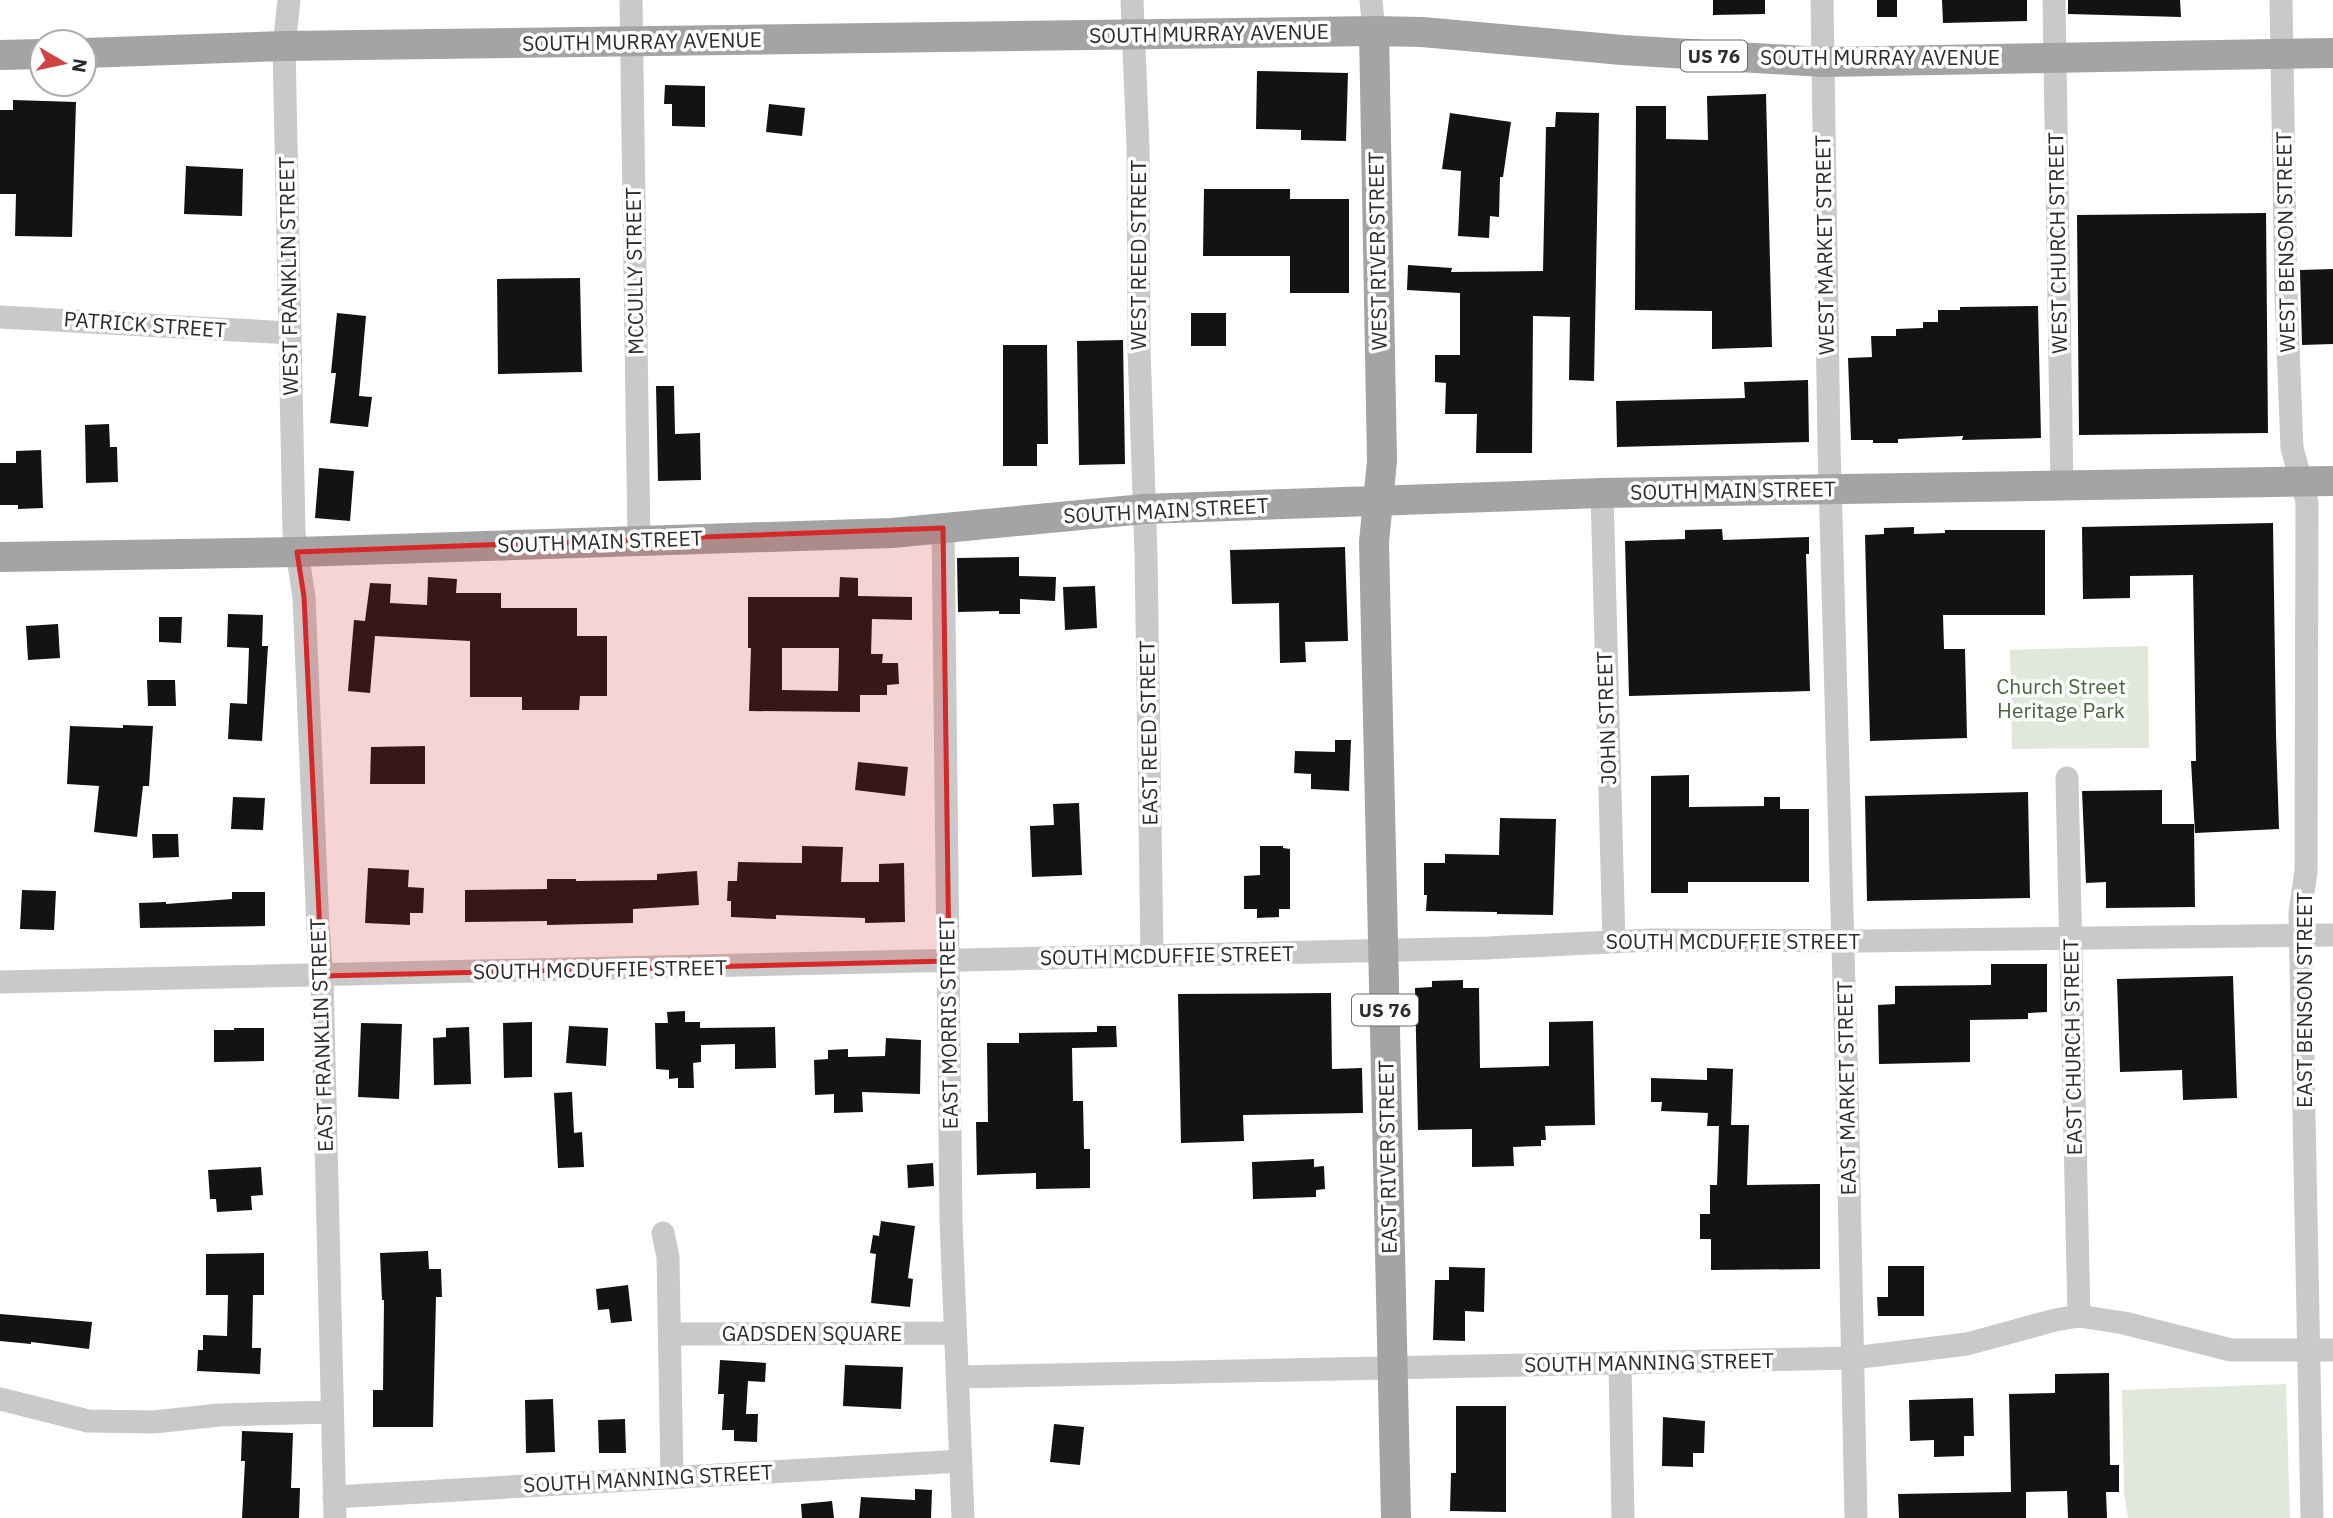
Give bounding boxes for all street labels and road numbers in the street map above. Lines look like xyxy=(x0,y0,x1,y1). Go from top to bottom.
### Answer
street label: SOUTH MURRAY AVENUE xyxy=(1089,17,1329,49)
street label: SOUTH MURRAY AVENUE xyxy=(522,25,762,57)
road number: US 76 xyxy=(1681,40,1747,72)
street label: SOUTH MURRAY AVENUE xyxy=(1760,43,2000,71)
street label: WEST BENSON STREET xyxy=(2269,131,2301,353)
street label: WEST CHURCH STREET xyxy=(2041,132,2073,354)
street label: WEST MARKET STREET xyxy=(1808,135,1840,355)
street label: WEST RIVER STREET xyxy=(1361,151,1393,351)
street label: WEST FRANKLIN STREET xyxy=(272,156,304,396)
street label: WEST REED STREET xyxy=(1124,160,1152,350)
street label: MCCULLY STREET xyxy=(619,187,649,355)
street label: PATRICK STREET xyxy=(63,304,227,344)
street label: SOUTH MAIN STREET xyxy=(1630,474,1836,506)
street label: SOUTH MAIN STREET xyxy=(1062,491,1269,529)
street label: SOUTH MAIN STREET xyxy=(497,523,703,559)
street label: EAST REED STREET xyxy=(1132,640,1164,826)
street label: JOHN STREET xyxy=(1590,651,1622,786)
street label: EAST BENSON STREET xyxy=(2290,892,2318,1108)
street label: EAST MORRIS STREET xyxy=(932,916,964,1130)
street label: EAST FRANKLIN STREET xyxy=(303,918,339,1152)
street label: SOUTH MCDUFFIE STREET xyxy=(1606,927,1860,955)
street label: EAST CHURCH STREET xyxy=(2056,938,2088,1156)
street label: SOUTH MCDUFFIE STREET xyxy=(1040,939,1294,971)
street label: SOUTH MCDUFFIE STREET xyxy=(473,953,727,985)
street label: EAST MARKET STREET xyxy=(1830,980,1862,1196)
road number: US 76 xyxy=(1352,994,1418,1026)
street label: EAST RIVER STREET xyxy=(1371,1060,1403,1254)
street label: GADSDEN SQUARE xyxy=(722,1319,902,1347)
street label: SOUTH MANNING STREET xyxy=(1524,1346,1774,1378)
street label: SOUTH MANNING STREET xyxy=(522,1457,774,1499)

